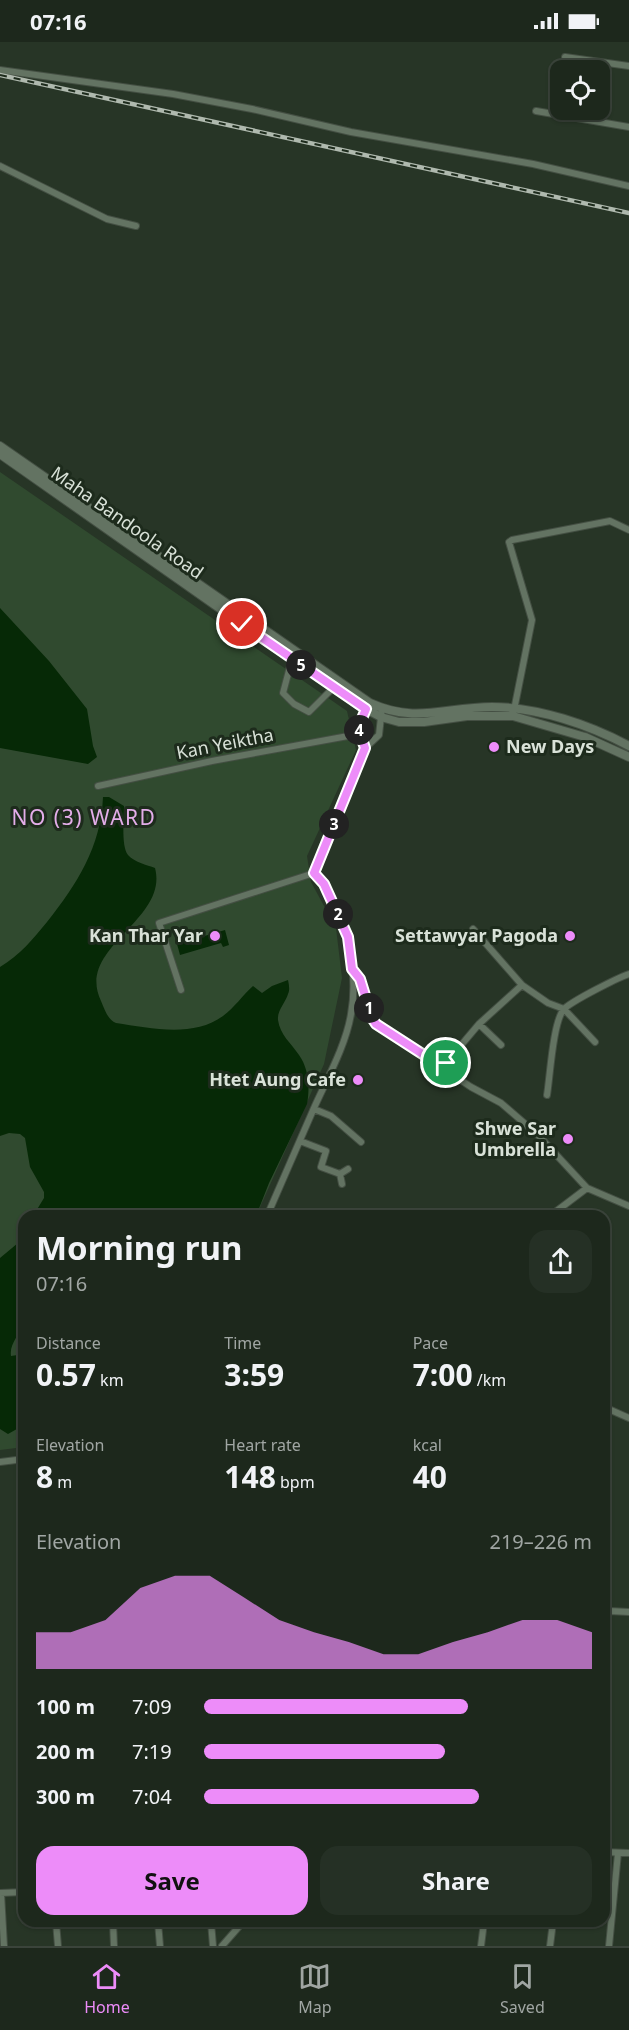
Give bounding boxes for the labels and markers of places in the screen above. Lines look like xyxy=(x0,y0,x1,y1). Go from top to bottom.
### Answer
pin xyxy=(216,598,267,649)
pin: 5 xyxy=(286,650,316,680)
pin: 4 xyxy=(344,715,374,745)
place label: New Days xyxy=(506,734,594,758)
marker: New Days xyxy=(487,740,501,754)
pin: 3 xyxy=(319,809,349,839)
pin: 2 xyxy=(323,899,353,929)
place label: Kan Thar Yar xyxy=(89,923,203,947)
place label: Settawyar Pagoda xyxy=(395,923,558,947)
marker: Kan Thar Yar xyxy=(208,929,222,943)
marker: Settawyar Pagoda xyxy=(563,929,577,943)
pin: 1 xyxy=(354,993,384,1023)
pin xyxy=(420,1037,471,1088)
place label: Htet Aung Cafe xyxy=(209,1067,346,1091)
marker: Htet Aung Cafe xyxy=(351,1073,365,1087)
place label: Shwe Sar Umbrella xyxy=(474,1116,556,1161)
marker: Shwe Sar Umbrella xyxy=(561,1132,575,1146)

